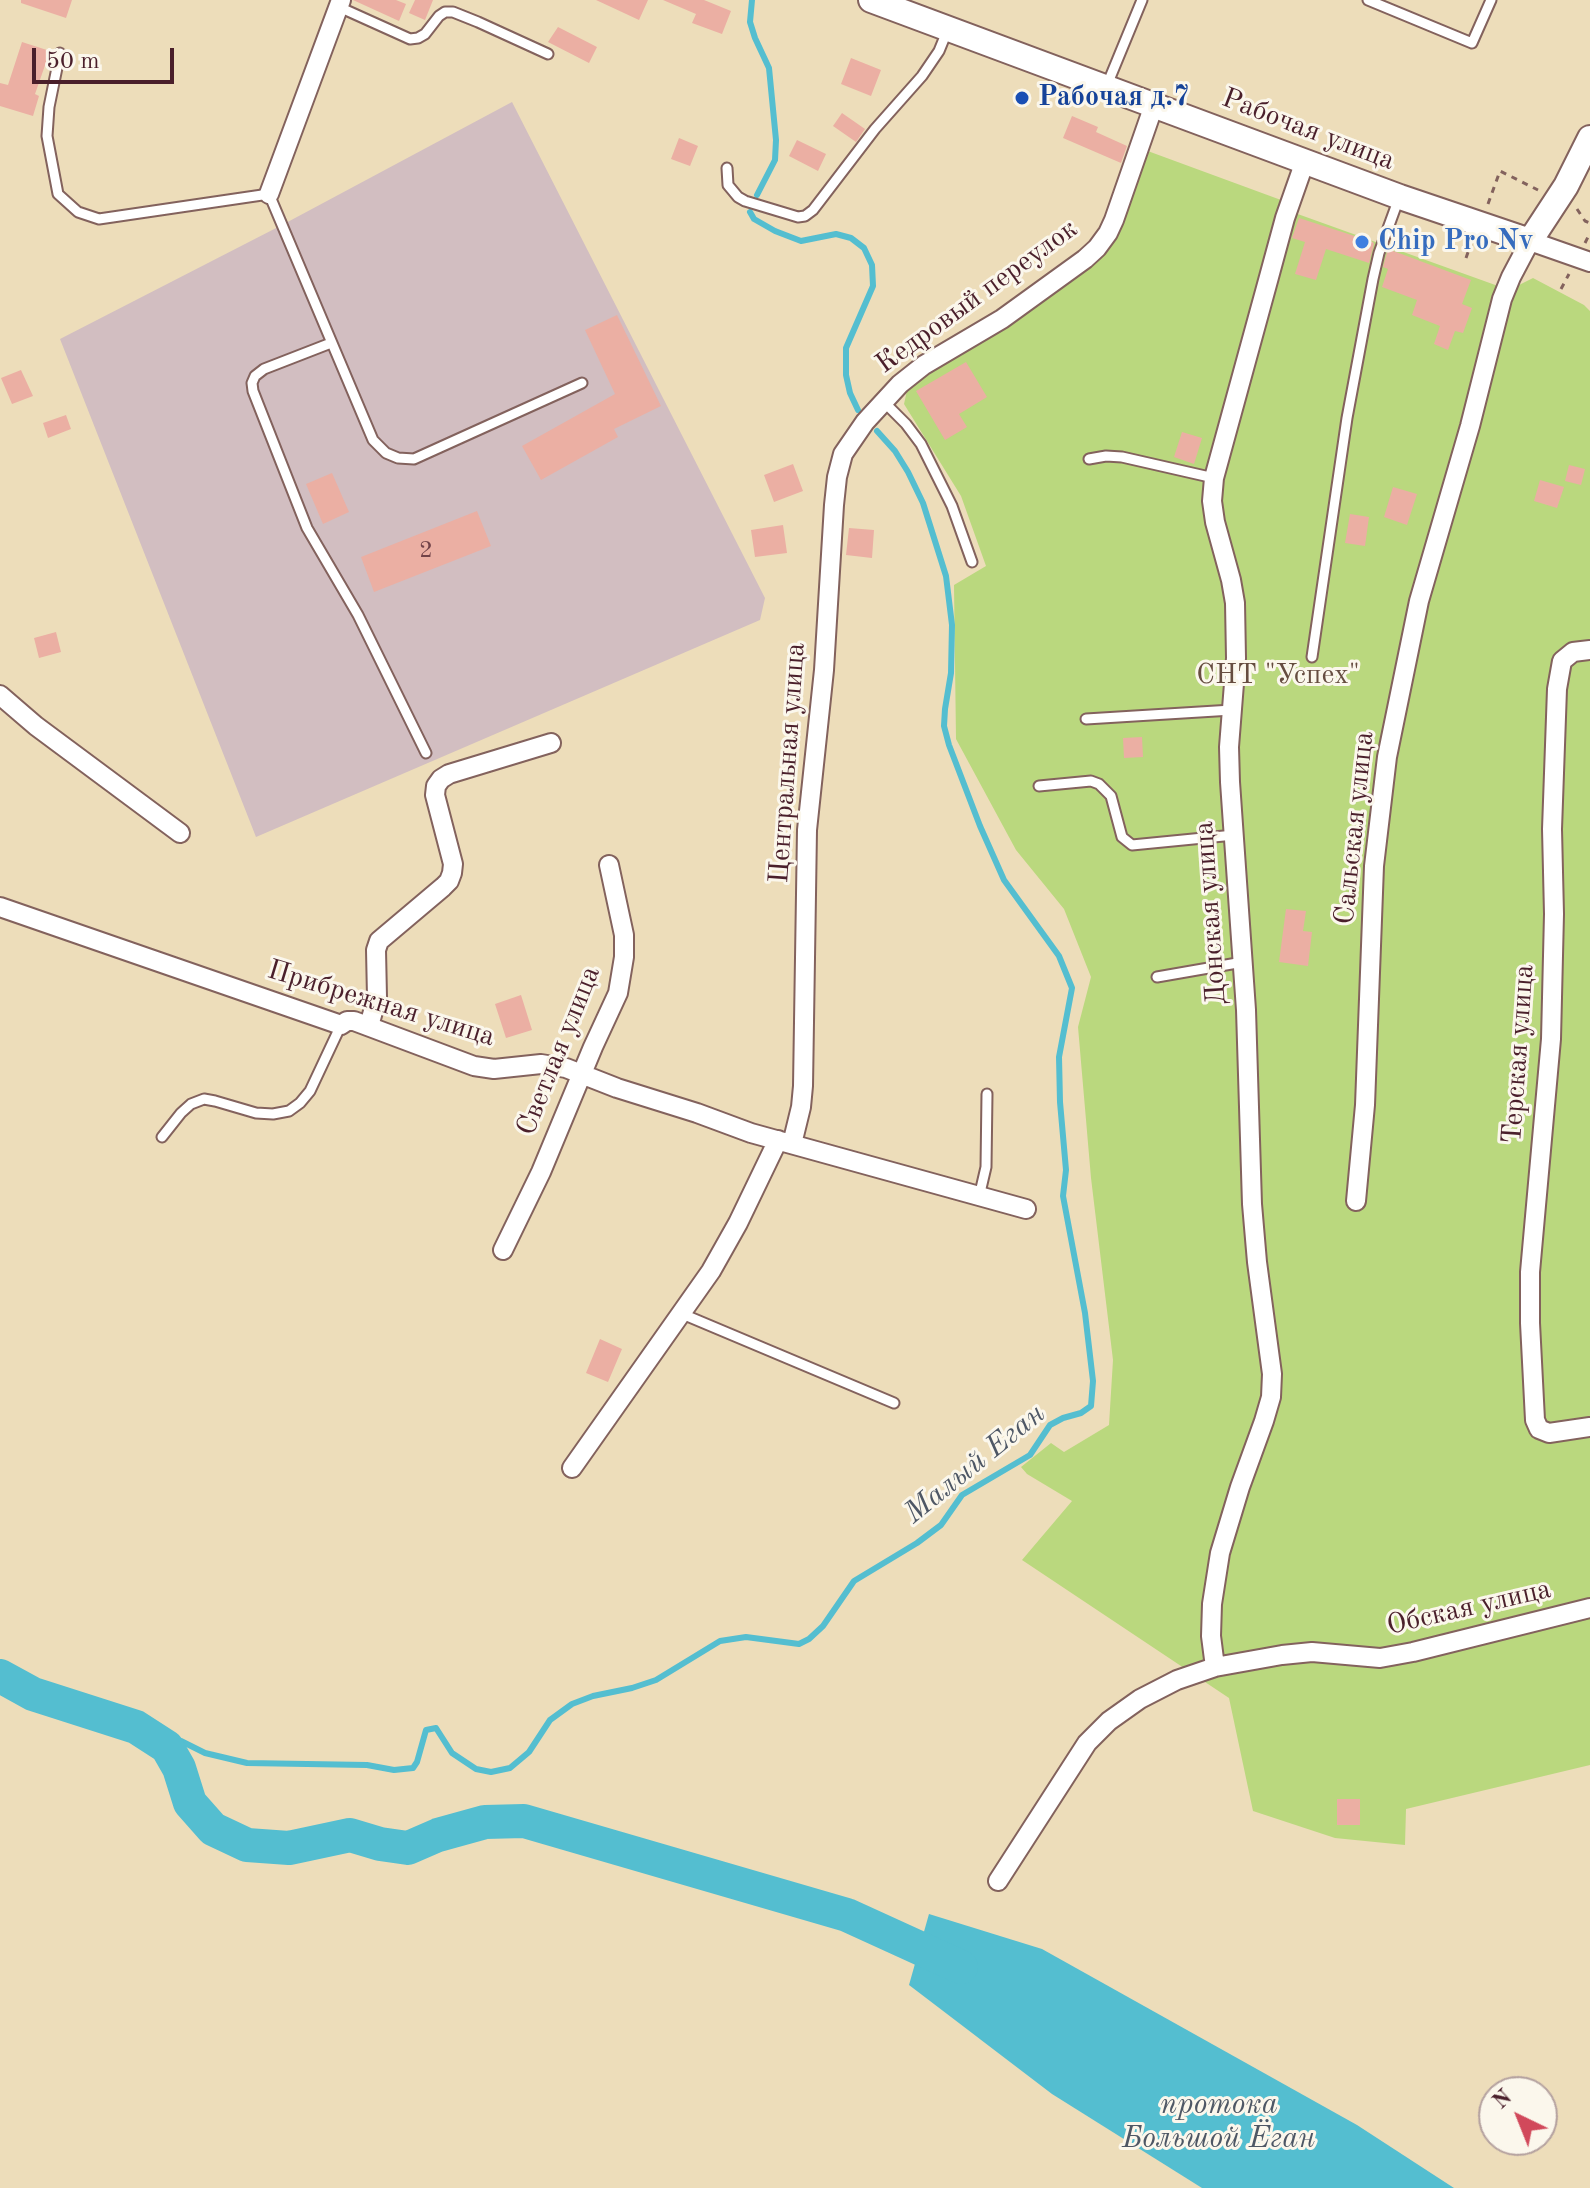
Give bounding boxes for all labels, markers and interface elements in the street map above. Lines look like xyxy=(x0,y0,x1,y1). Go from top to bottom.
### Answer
scale bar xyxy=(36,32,178,82)
text: 50 m xyxy=(46,50,100,74)
place label: Рабочая д.7 xyxy=(1038,81,1189,115)
street label: Рабочая улица xyxy=(1217,82,1399,178)
marker: Рабочая д.7 xyxy=(1013,89,1031,107)
street label: Кедровый переулок xyxy=(870,213,1084,381)
place label: Chip Pro Nv xyxy=(1378,225,1534,259)
marker: Chip Pro Nv xyxy=(1353,233,1371,251)
house number: 2 xyxy=(419,537,433,565)
street label: Центральная улица xyxy=(763,642,813,884)
park label: СНТ "Успех" xyxy=(1196,659,1360,693)
street label: Сальская улица xyxy=(1328,730,1382,926)
street label: Донская улица xyxy=(1188,820,1234,1006)
street label: Прибрежная улица xyxy=(263,953,499,1055)
street label: Светлая улица xyxy=(510,961,608,1141)
street label: Терская улица xyxy=(1496,963,1542,1145)
water label: Малый Еган xyxy=(897,1396,1053,1532)
street label: Обская улица xyxy=(1384,1573,1554,1643)
north arrow xyxy=(1478,2076,1558,2156)
text: N xyxy=(1489,2086,1517,2114)
water label: протока Большой Ёган xyxy=(1123,2087,1315,2158)

